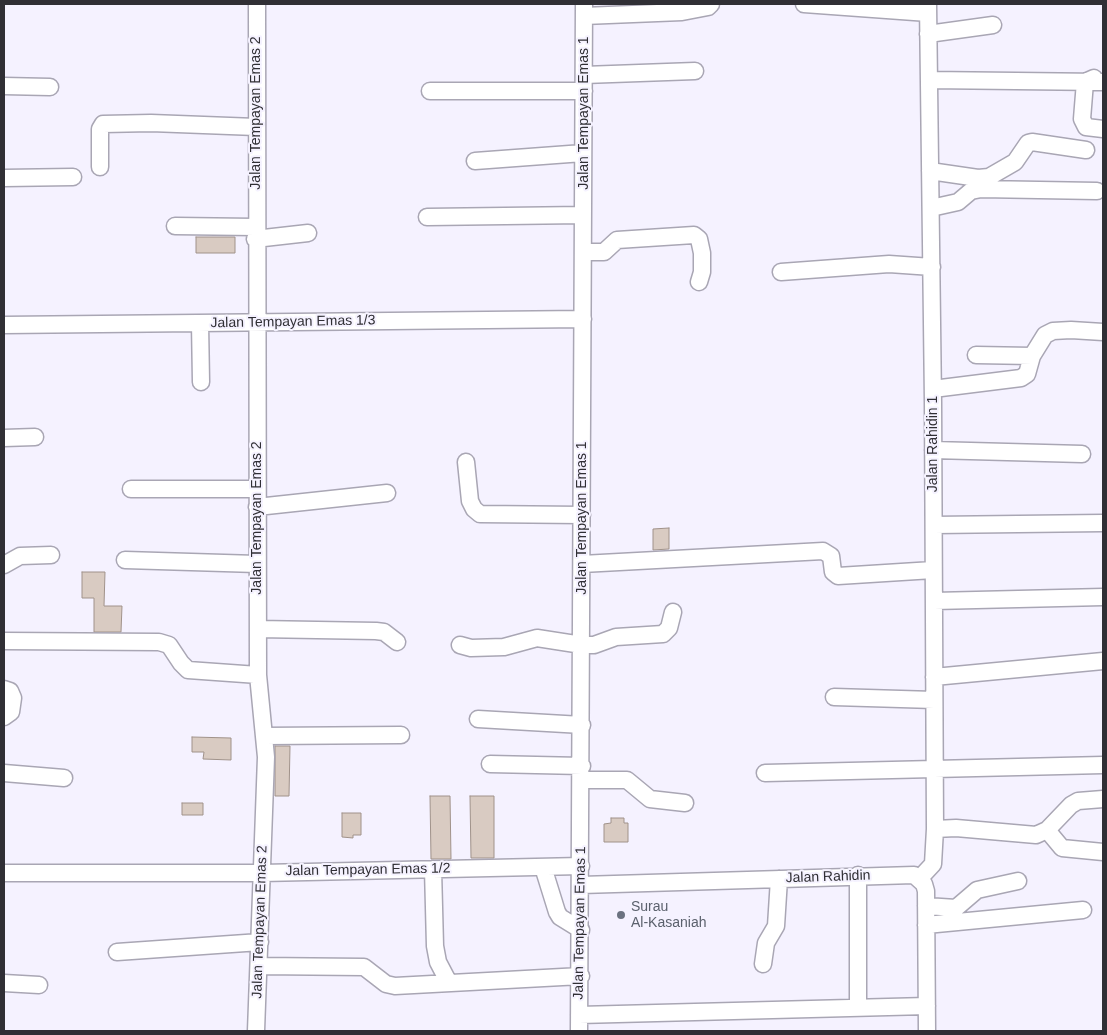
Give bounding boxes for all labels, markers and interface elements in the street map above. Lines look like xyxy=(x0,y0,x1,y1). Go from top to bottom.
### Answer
street label: Jalan Tempayan Emas 2 xyxy=(248,36,264,190)
street label: Jalan Tempayan Emas 1 xyxy=(576,36,592,190)
street label: Jalan Tempayan Emas 1/3 xyxy=(210,312,376,332)
street label: Jalan Rahidin 1 xyxy=(925,396,941,492)
street label: Jalan Tempayan Emas 2 xyxy=(249,441,265,595)
street label: Jalan Tempayan Emas 1 xyxy=(574,441,590,595)
street label: Jalan Tempayan Emas 2 xyxy=(249,845,271,999)
street label: Jalan Tempayan Emas 1 xyxy=(570,846,590,1000)
street label: Jalan Tempayan Emas 1/2 xyxy=(285,860,451,880)
street label: Jalan Rahidin xyxy=(785,867,871,887)
place label: Surau Al-Kasaniah xyxy=(631,899,706,932)
marker: Surau Al-Kasaniah xyxy=(615,909,627,921)

